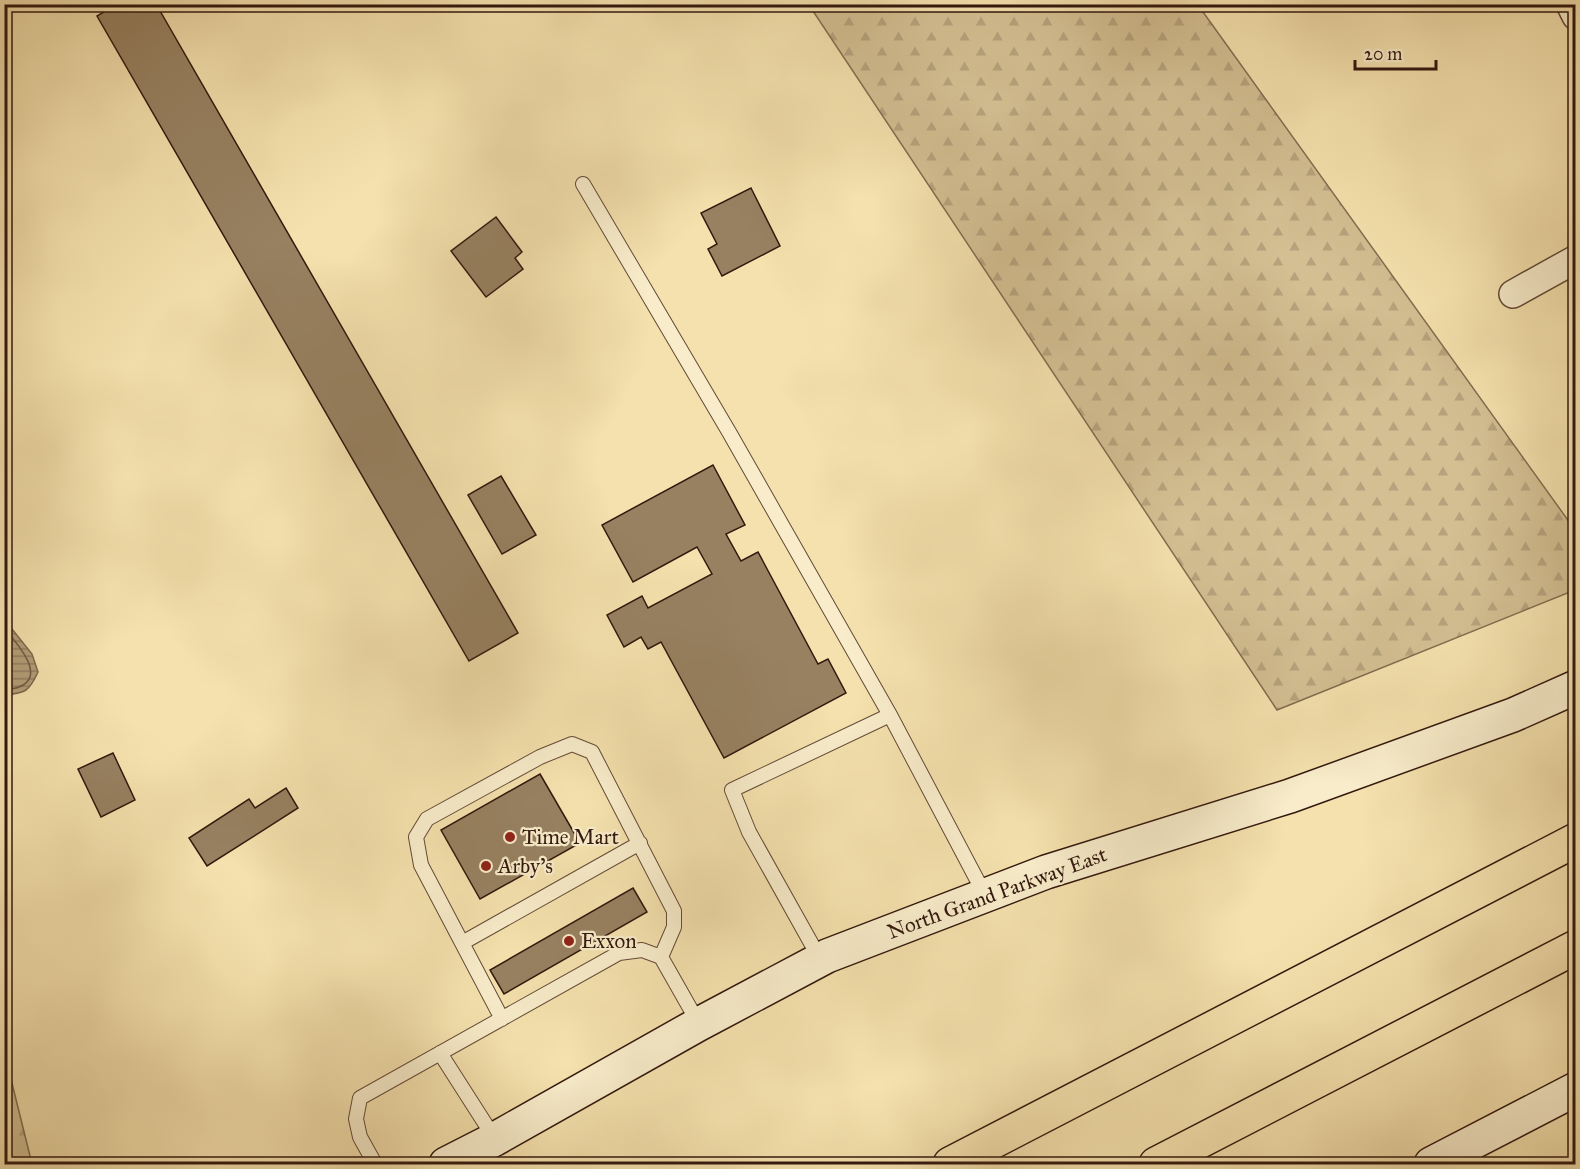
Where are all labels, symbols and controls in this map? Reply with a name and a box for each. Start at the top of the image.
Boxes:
scale bar [1355,33,1436,71]
text: 20 m [1364,43,1402,65]
place label: Time Mart [522,824,619,850]
marker: Time Mart [503,830,517,844]
street label: North Grand Parkway East [884,841,1111,945]
place label: Arby's [497,853,553,879]
marker: Arby's [479,859,493,873]
place label: Exxon [581,928,637,954]
marker: Exxon [562,934,576,948]

